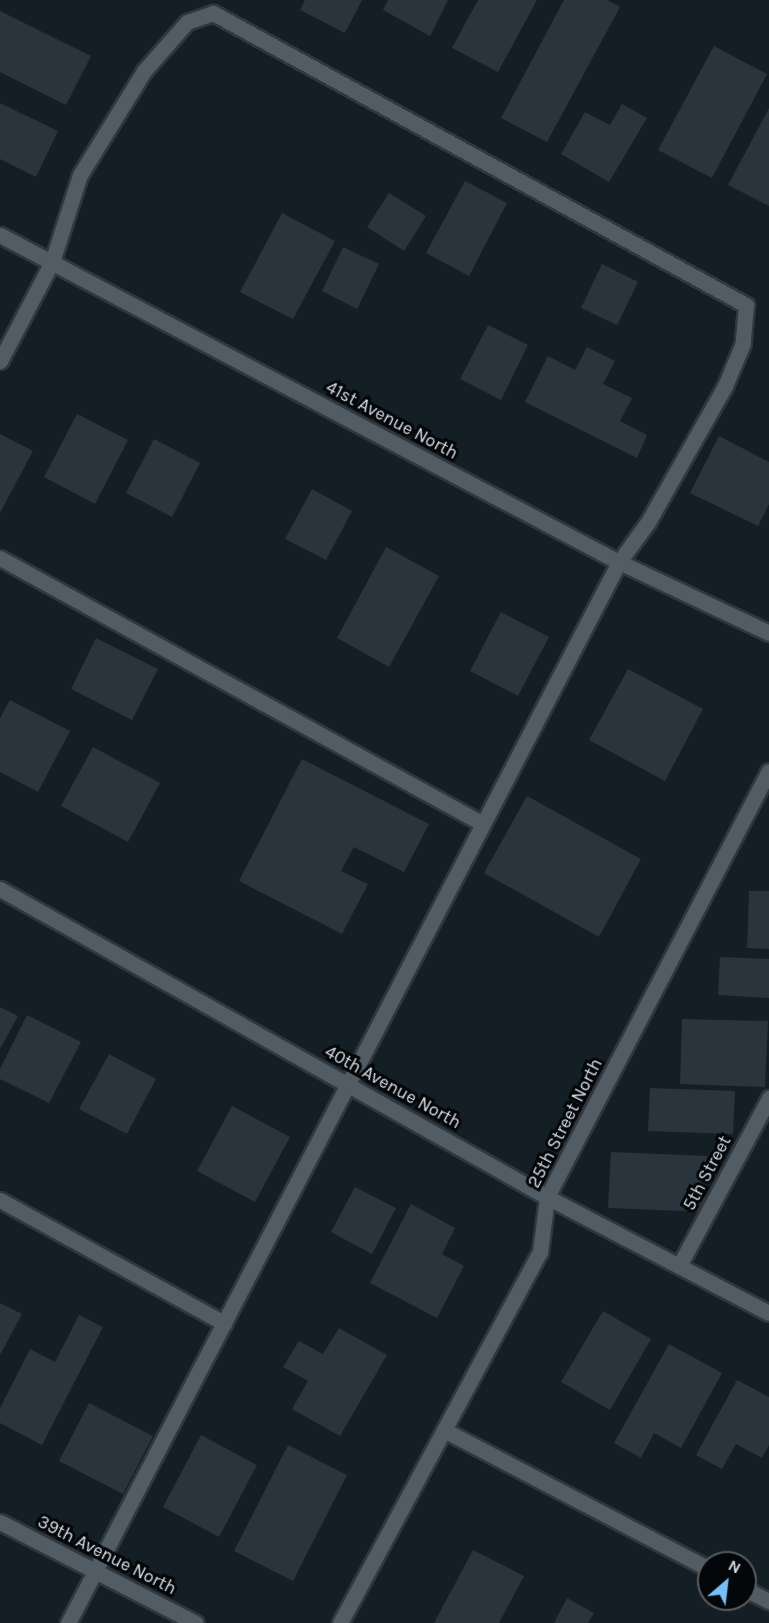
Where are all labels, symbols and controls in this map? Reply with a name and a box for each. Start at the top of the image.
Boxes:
street label: 41st Avenue North [322,376,462,464]
street label: 40th Avenue North [321,1041,465,1133]
street label: 25th Street North [523,1055,607,1191]
street label: 5th Street [678,1132,736,1214]
street label: 39th Avenue North [34,1511,180,1599]
north arrow [697,1551,757,1611]
text: N [725,1555,744,1578]

